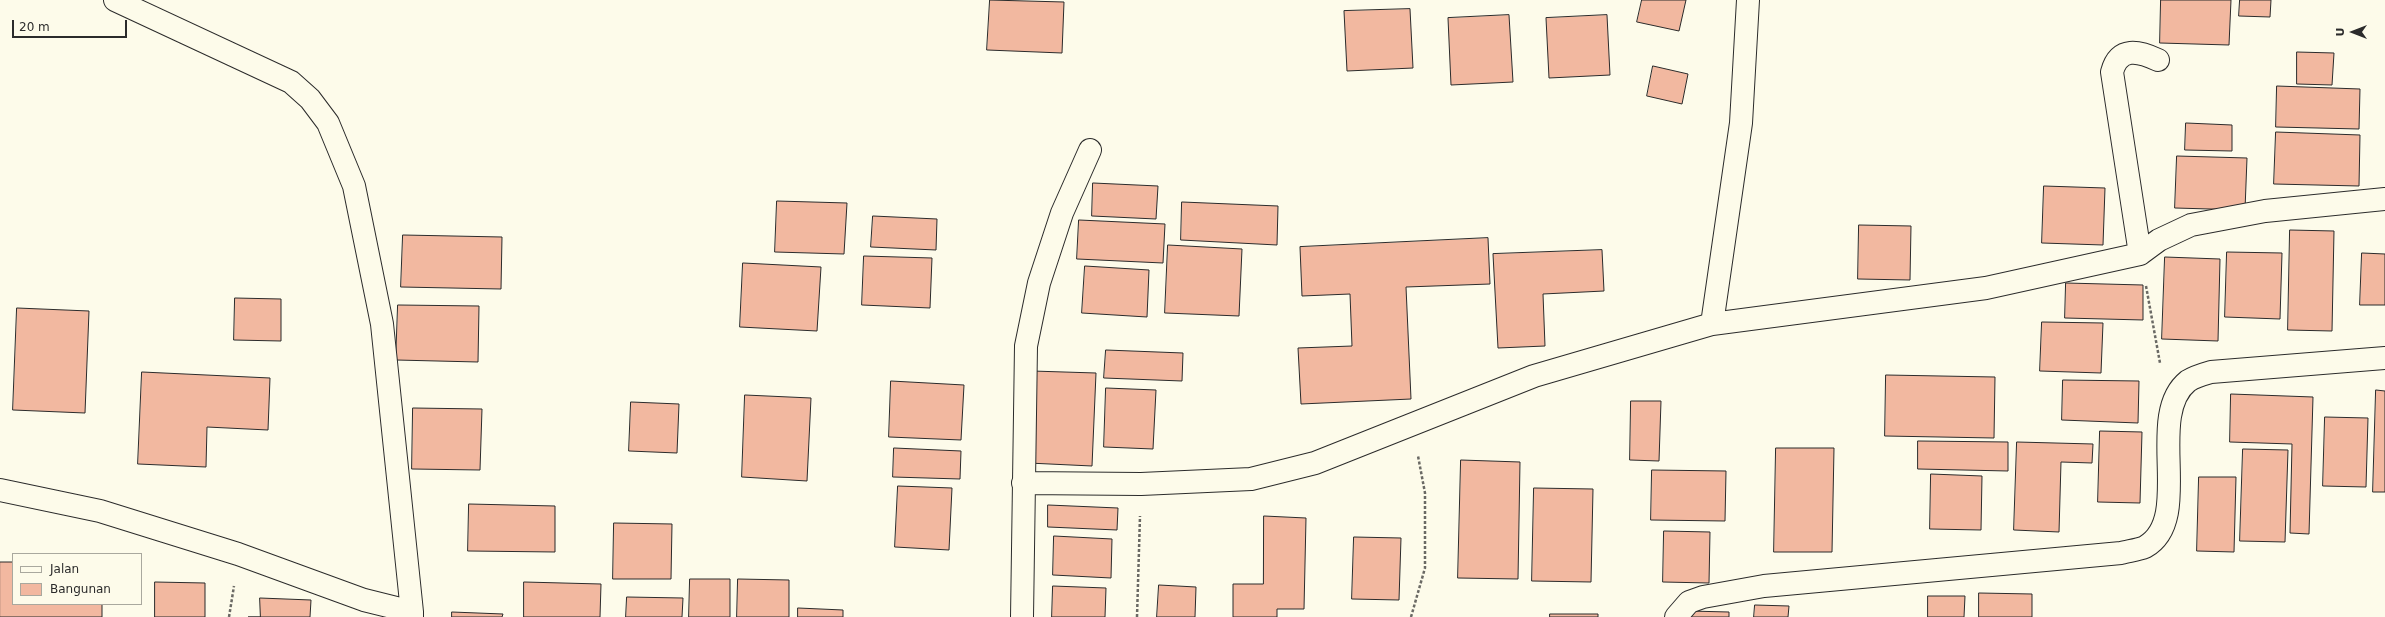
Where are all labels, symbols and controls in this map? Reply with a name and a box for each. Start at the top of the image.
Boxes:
scale bar [14,12,129,38]
north arrow [2333,12,2373,52]
text: 20 m [19,20,50,34]
text: U [2334,28,2347,36]
legend [12,553,142,605]
text: Jalan [50,562,79,576]
text: Bangunan [50,582,111,596]

